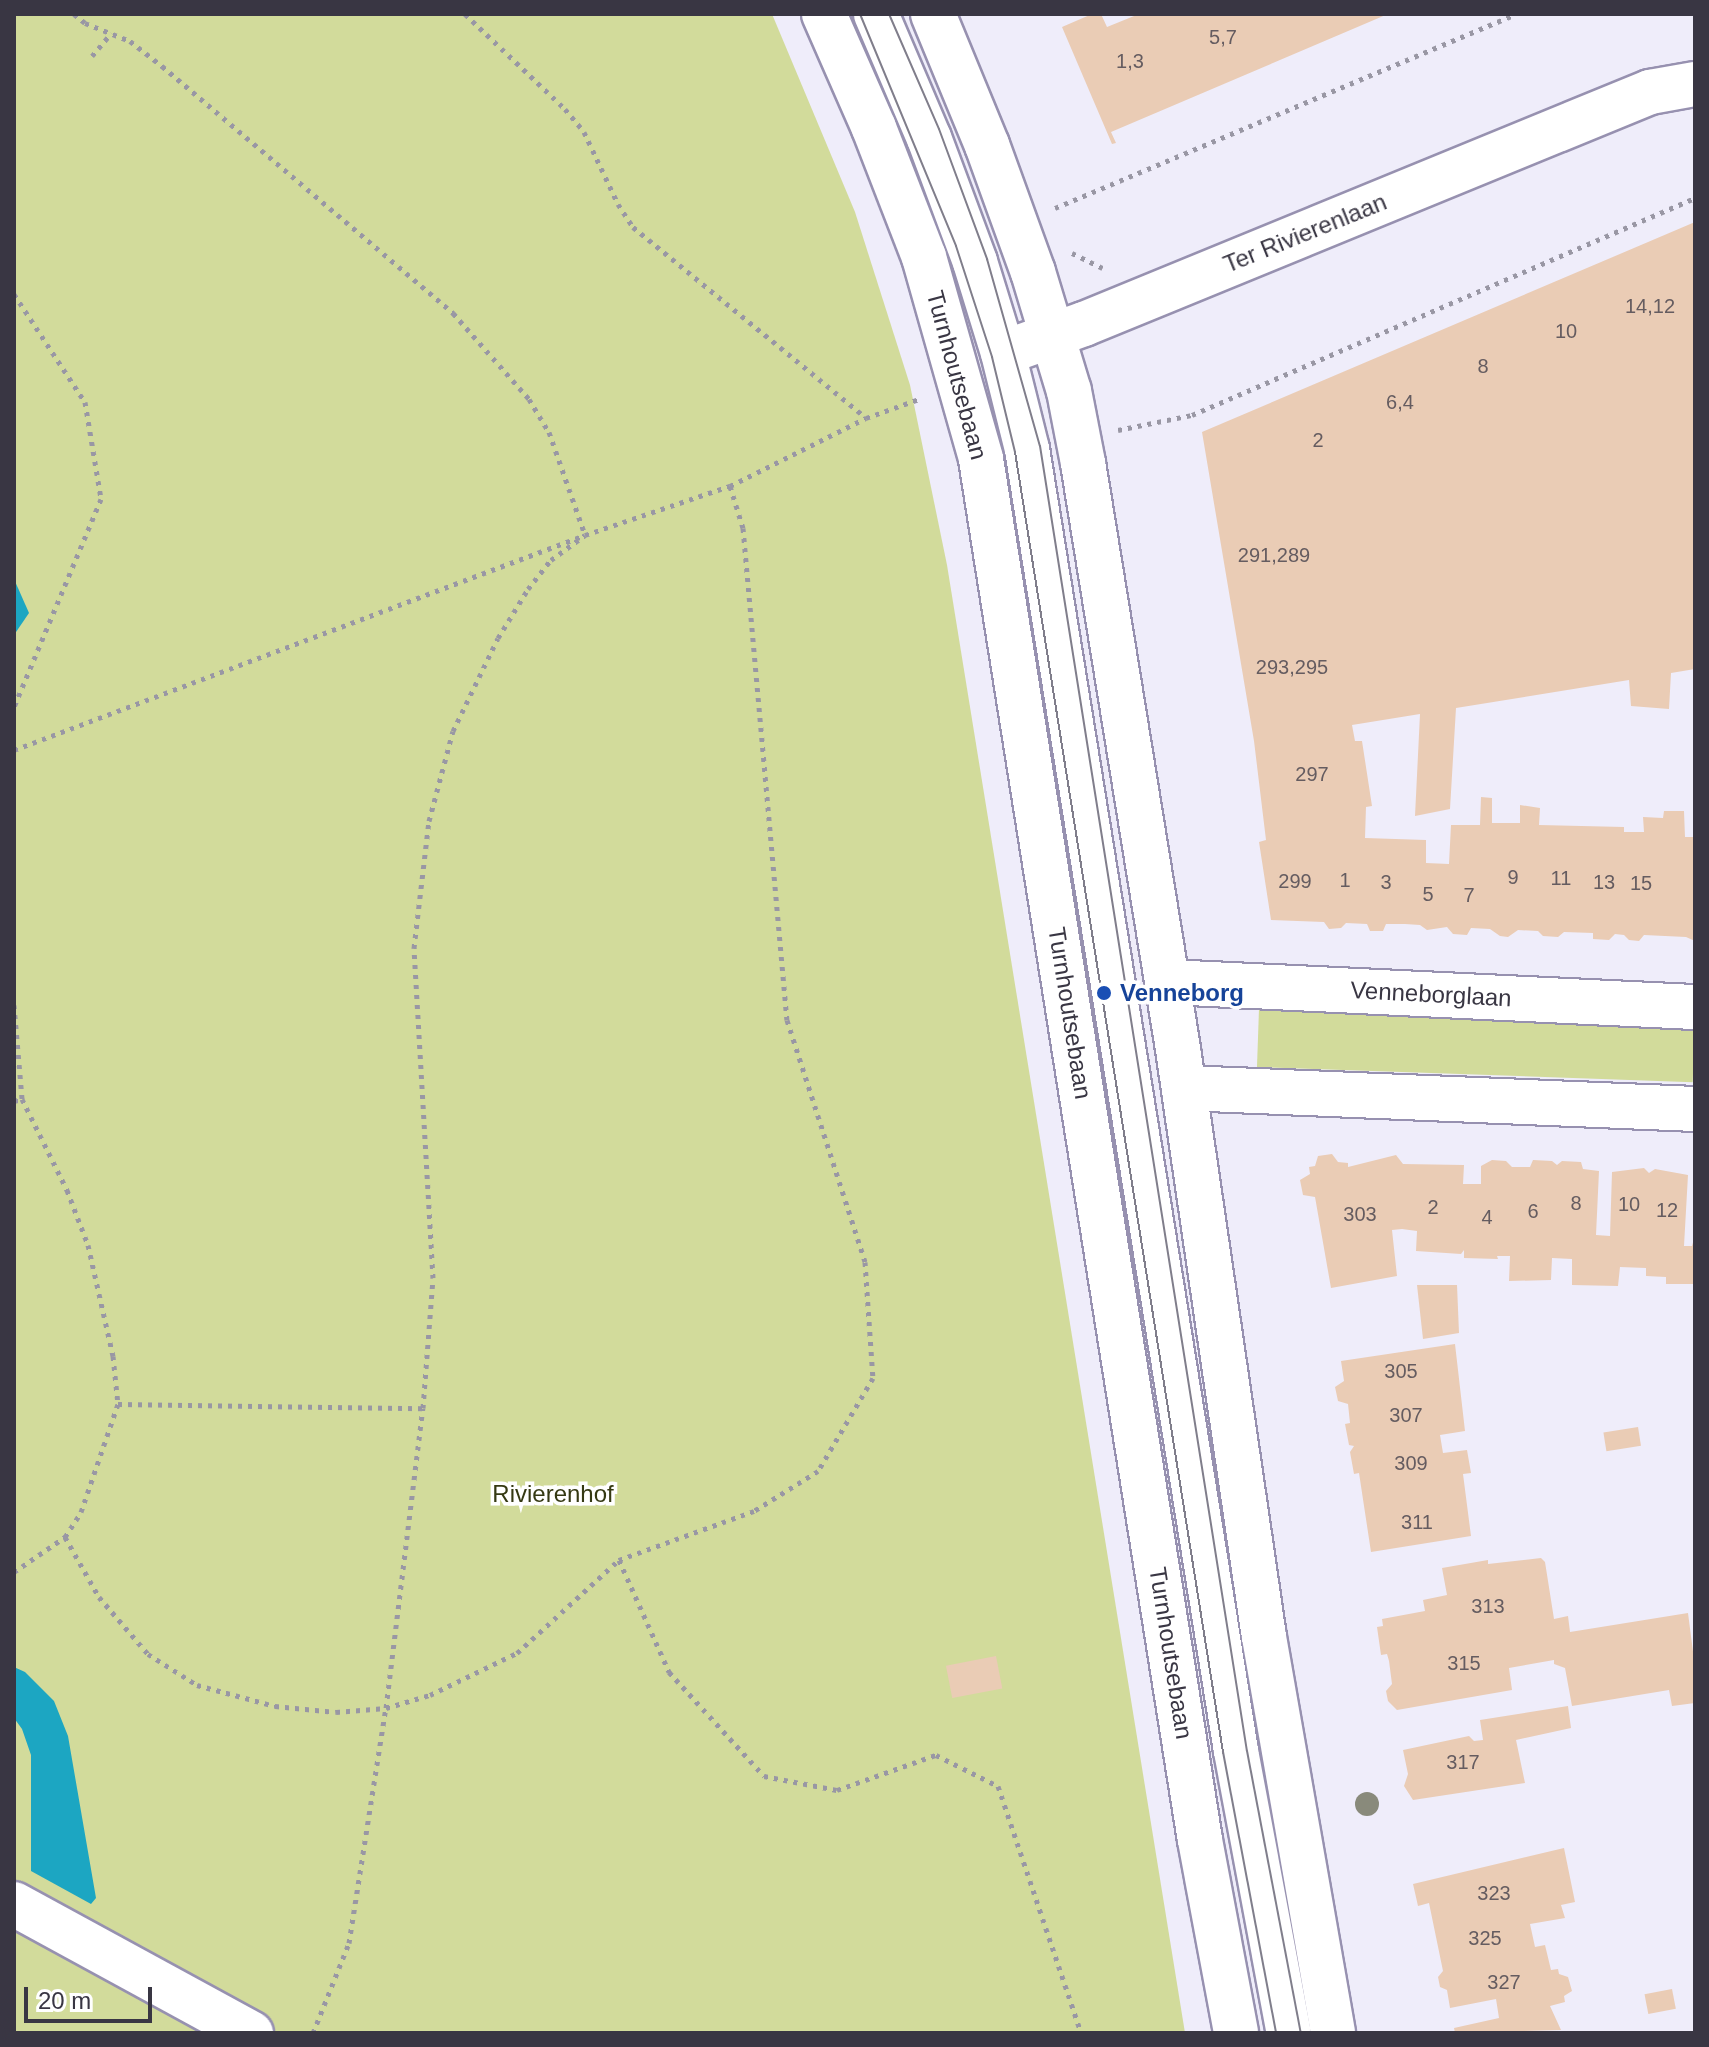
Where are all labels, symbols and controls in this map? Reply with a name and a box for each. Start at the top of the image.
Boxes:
house number: 5,7 [1209,25,1237,49]
house number: 1,3 [1116,49,1144,73]
street label: Ter Rivierenlaan [1219,187,1391,279]
street label: Turnhoutsebaan [921,287,993,463]
house number: 14,12 [1625,294,1675,318]
house number: 10 [1555,319,1577,343]
house number: 8 [1477,354,1489,378]
house number: 6,4 [1386,390,1414,414]
house number: 2 [1312,428,1324,452]
house number: 291,289 [1238,543,1310,567]
house number: 293,295 [1256,655,1328,679]
house number: 297 [1295,762,1329,786]
house number: 9 [1507,865,1519,889]
house number: 11 [1551,866,1571,890]
house number: 1 [1339,868,1351,892]
house number: 299 [1278,869,1312,893]
house number: 3 [1380,870,1392,894]
house number: 13 [1593,870,1615,894]
house number: 15 [1630,871,1652,895]
house number: 5 [1422,882,1434,906]
house number: 7 [1463,883,1475,907]
street label: Turnhoutsebaan [1042,925,1098,1101]
street label: Venneborglaan [1350,975,1512,1013]
place label: Venneborg [1120,979,1244,1007]
marker: Venneborg [1095,984,1113,1002]
house number: 8 [1570,1191,1582,1215]
house number: 10 [1618,1192,1640,1216]
house number: 2 [1427,1195,1439,1219]
house number: 12 [1656,1198,1678,1222]
house number: 6 [1527,1199,1539,1223]
house number: 303 [1343,1202,1377,1226]
house number: 4 [1481,1205,1493,1229]
house number: 305 [1384,1359,1418,1383]
house number: 307 [1389,1403,1423,1427]
house number: 309 [1394,1451,1428,1475]
park label: Rivierenhof [492,1480,614,1508]
house number: 311 [1401,1510,1433,1534]
street label: Turnhoutsebaan [1143,1565,1199,1741]
house number: 313 [1471,1594,1505,1618]
house number: 315 [1447,1651,1481,1675]
house number: 317 [1446,1750,1480,1774]
house number: 323 [1477,1881,1511,1905]
house number: 325 [1468,1926,1502,1950]
house number: 327 [1487,1970,1521,1994]
scale bar [28,1971,156,2021]
text: 20 m [38,1987,91,2014]

